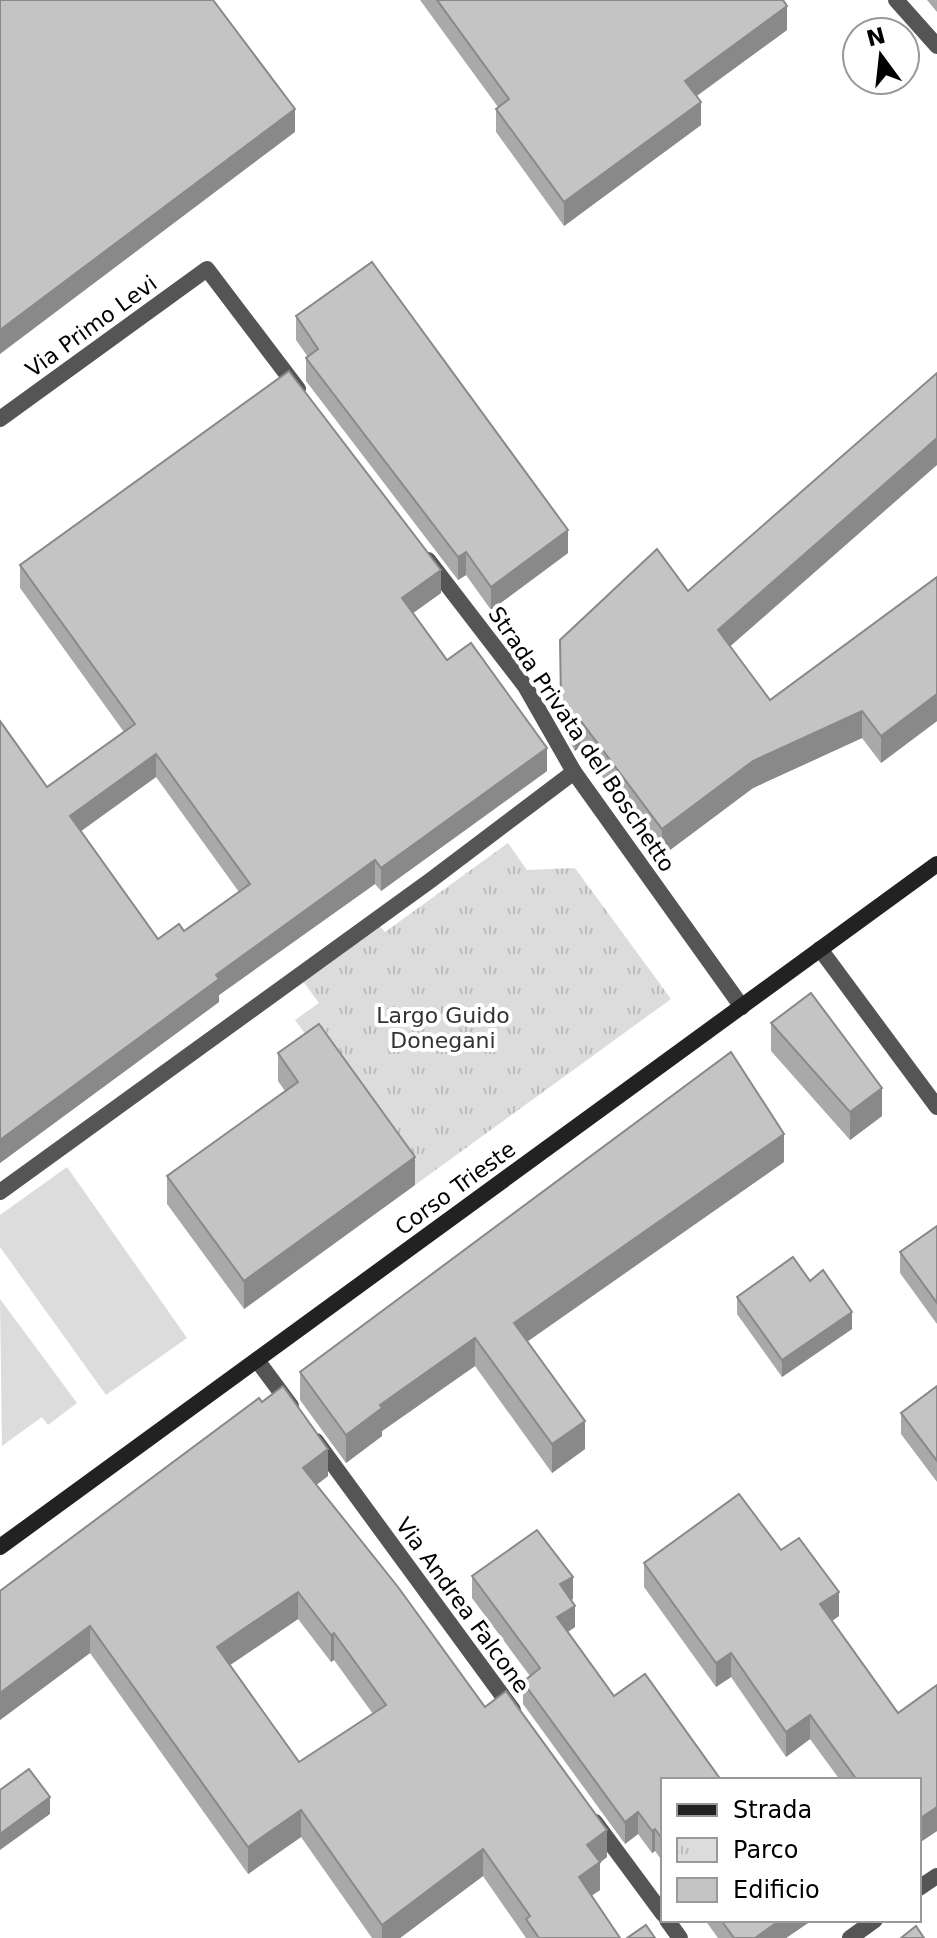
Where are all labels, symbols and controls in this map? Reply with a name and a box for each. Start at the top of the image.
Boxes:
north arrow [841,16,921,96]
text: N [864,23,888,52]
street label: Via Primo Levi [21,271,162,382]
street label: Strada Privata del Boschetto [483,602,680,876]
park label: Largo Guido Donegani [376,1003,510,1053]
street label: Corso Trieste [390,1136,520,1240]
street label: Via Andrea Falcone [391,1513,534,1698]
legend [661,1778,921,1922]
text: Strada [733,1796,812,1824]
text: Parco [733,1836,798,1864]
text: Edificio [733,1876,820,1904]

